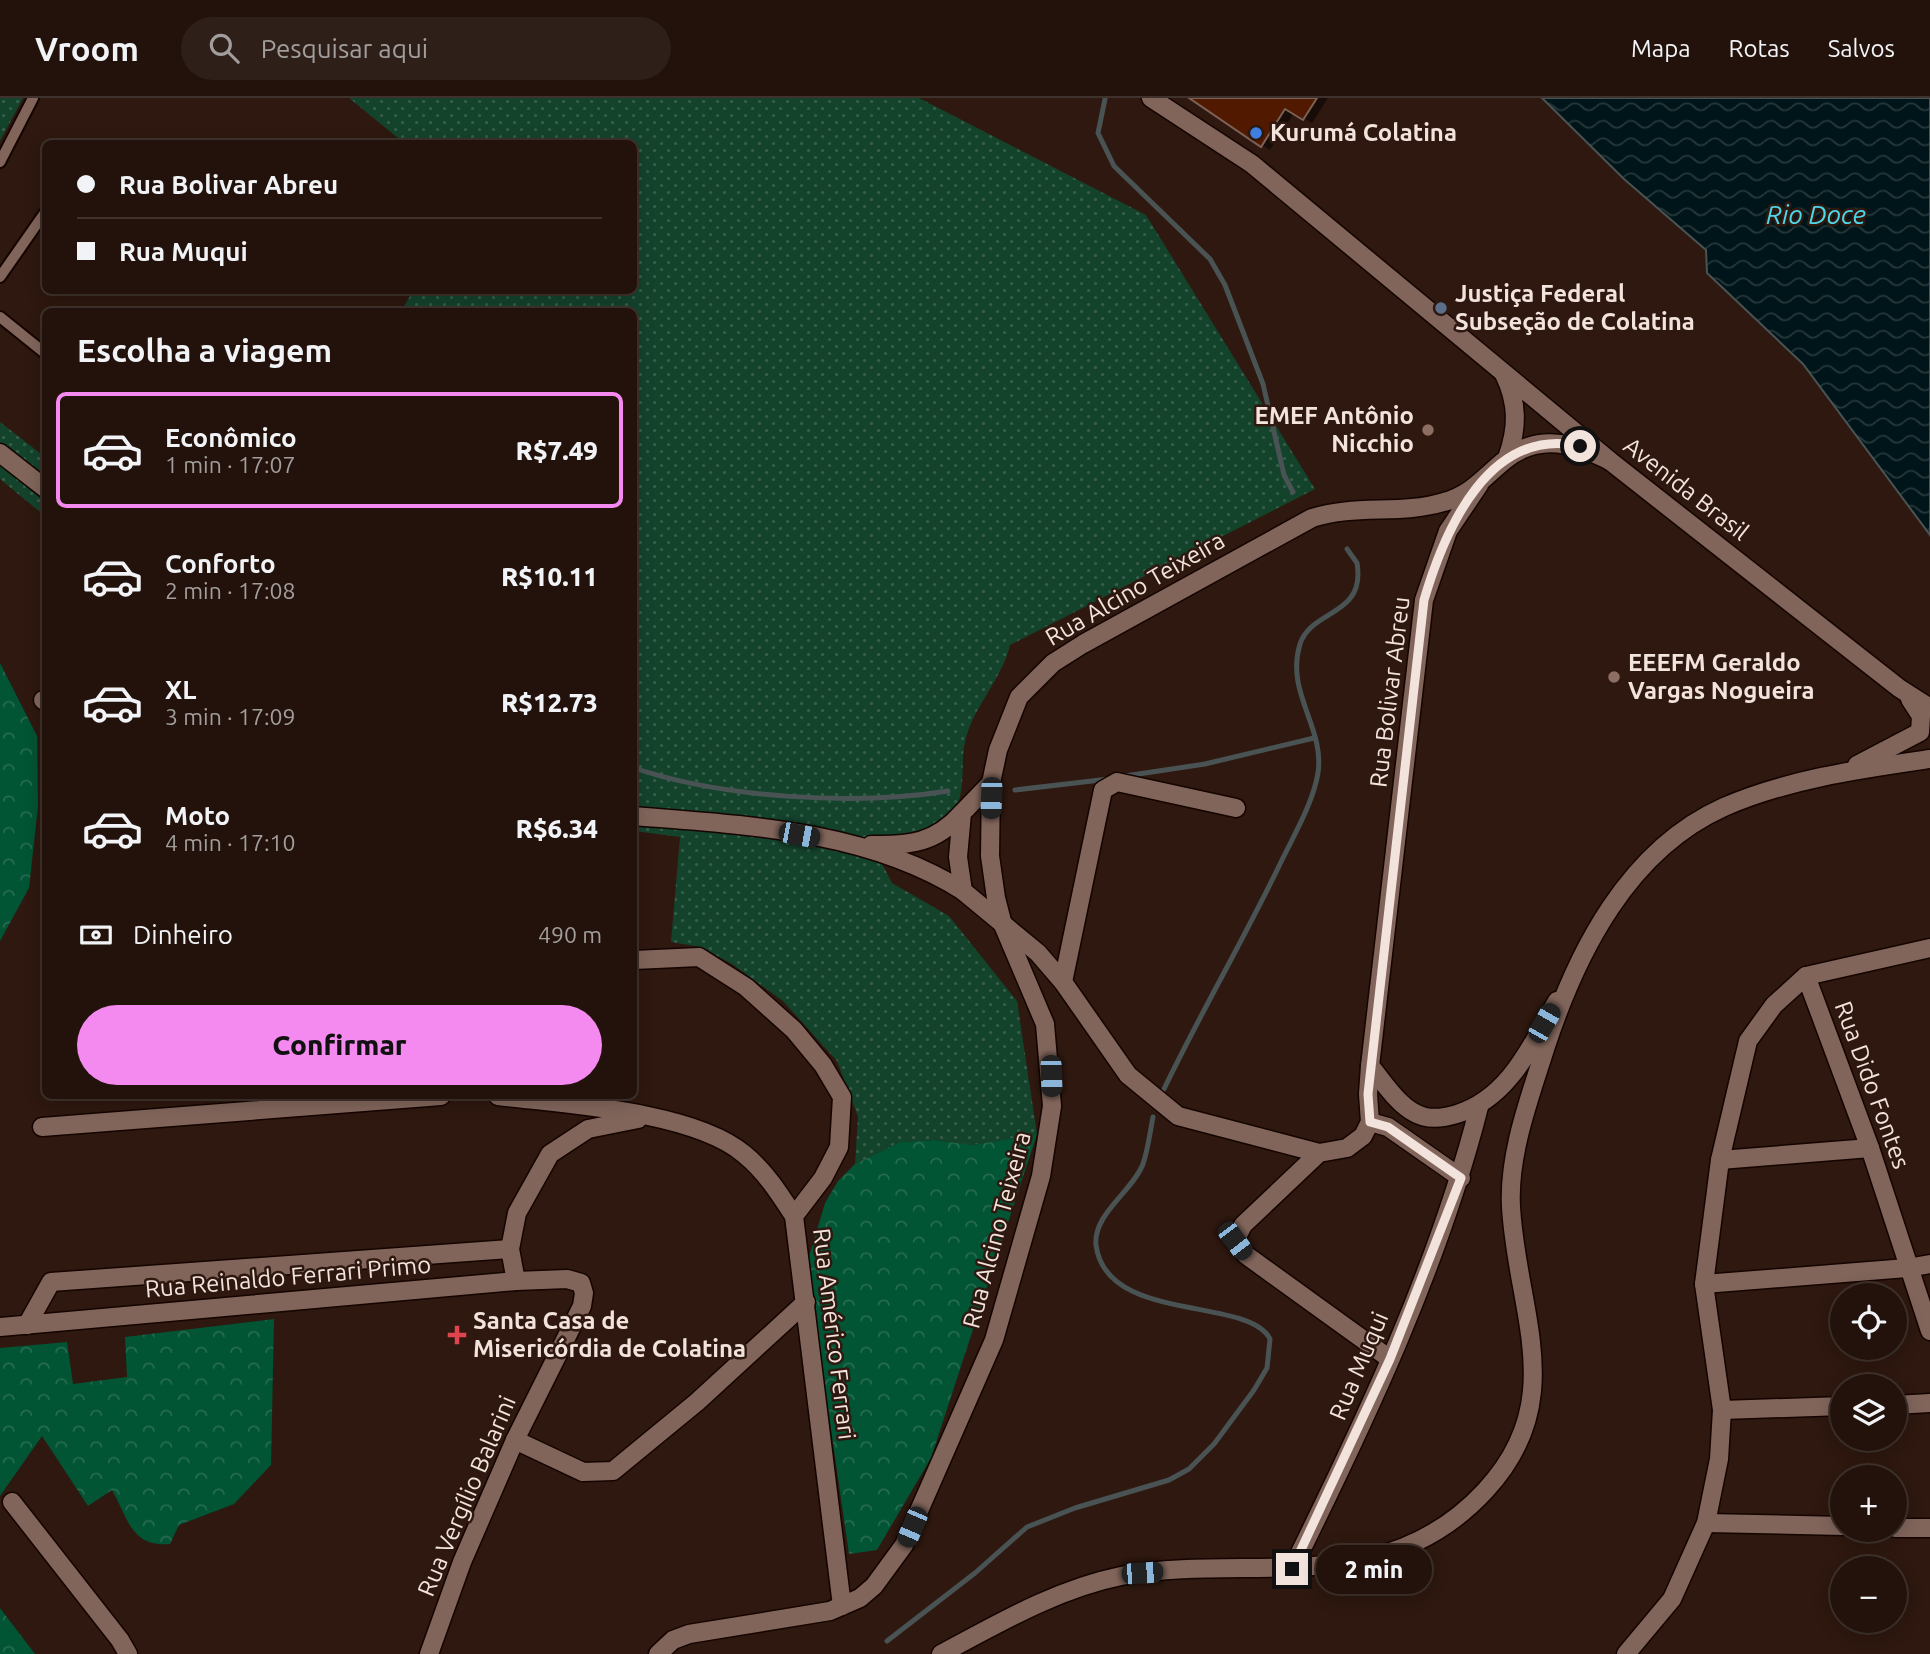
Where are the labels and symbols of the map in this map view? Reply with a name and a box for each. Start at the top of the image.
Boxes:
place label: Kurumá Colatina [1270,119,1457,146]
marker: Kurumá Colatina [1248,125,1264,141]
water label: Rio Doce [1766,200,1866,229]
place label: Justiça Federal Subseção de Colatina [1455,280,1695,335]
marker: Justiça Federal Subseção de Colatina [1433,300,1449,316]
place label: EMEF Antônio Nicchio [1254,402,1414,457]
marker: EMEF Antônio Nicchio [1420,422,1436,438]
route start [1564,430,1596,462]
street label: Avenida Brasil [1619,432,1754,546]
street label: Rua Alcino Teixeira [1040,526,1229,651]
street label: Rua Bolivar Abreu [1364,595,1415,789]
place label: EEEFM Geraldo Vargas Nogueira [1628,649,1815,704]
marker: EEEFM Geraldo Vargas Nogueira [1606,669,1622,685]
car [980,777,1003,819]
car [777,821,822,849]
street label: Rua Dido Fontes [1830,997,1915,1172]
car [1525,1000,1564,1046]
car [1040,1055,1063,1097]
street label: Rua Alcino Teixeira [957,1129,1036,1331]
car [1214,1218,1257,1264]
street label: Rua Américo Ferrari [808,1227,861,1441]
street label: Rua Reinaldo Ferrari Primo [144,1251,432,1302]
place label: Santa Casa de Misericórdia de Colatina [473,1307,746,1362]
street label: Rua Muqui [1324,1308,1393,1424]
marker: Santa Casa de Misericórdia de Colatina [447,1325,467,1345]
street label: Rua Vergílio Balarini [412,1391,521,1600]
car [895,1504,930,1550]
callout: 2 min [1316,1544,1432,1594]
route end [1276,1553,1308,1585]
car [1121,1561,1164,1585]

